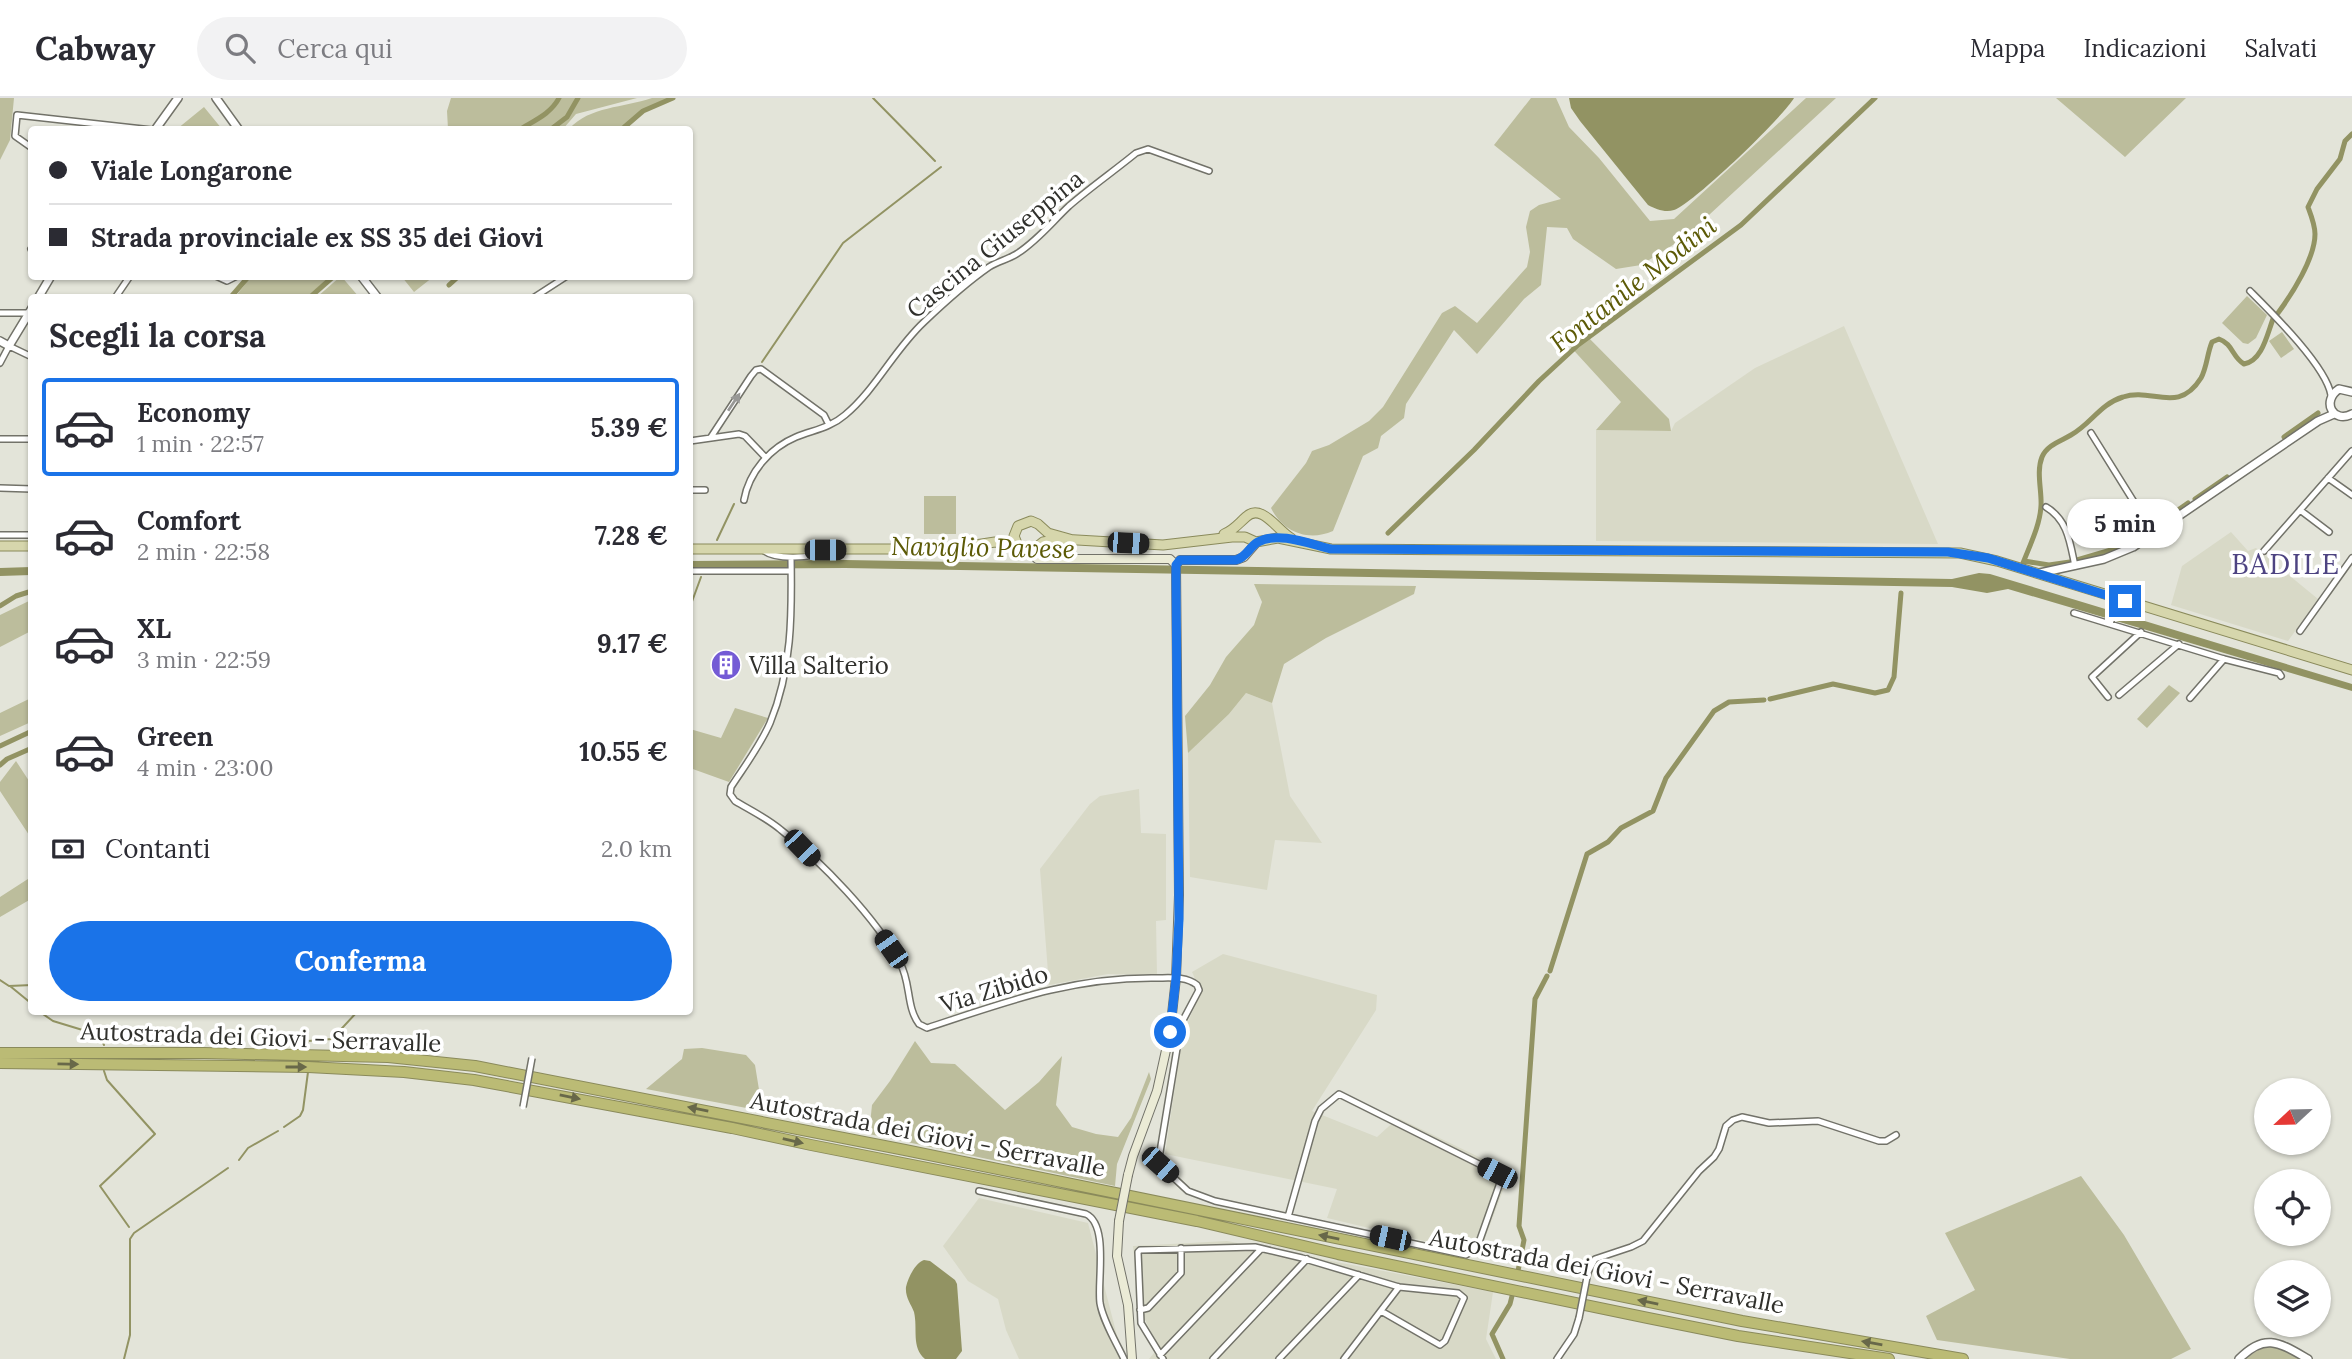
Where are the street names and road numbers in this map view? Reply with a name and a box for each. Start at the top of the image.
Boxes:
street label: Cascina Giuseppina [900,163,1090,325]
street label: Via Zibido [935,958,1052,1020]
street label: Autostrada dei Giovi - Serravalle [79,1015,442,1059]
street label: Autostrada dei Giovi - Serravalle [747,1084,1108,1184]
street label: Autostrada dei Giovi - Serravalle [1426,1221,1787,1321]

